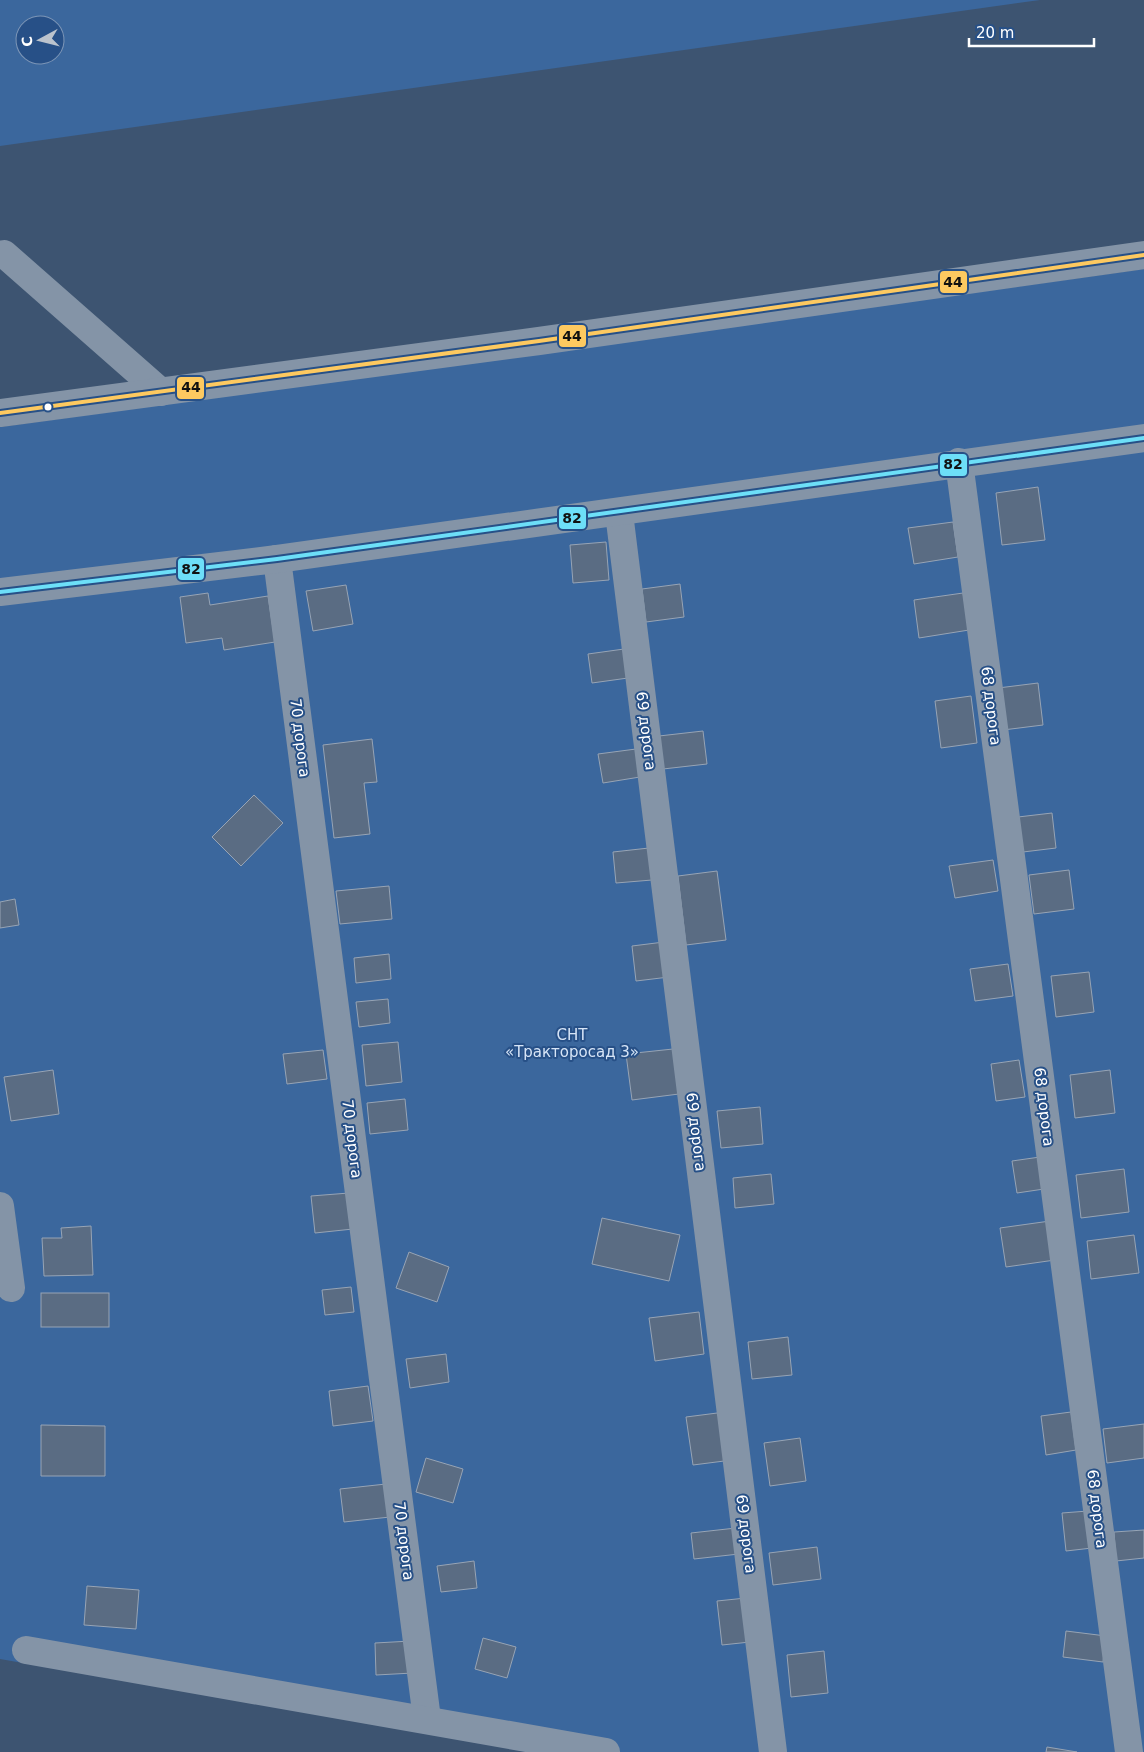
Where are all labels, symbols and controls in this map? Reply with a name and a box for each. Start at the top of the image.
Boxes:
north arrow [15,15,65,65]
scale bar [969,15,1094,47]
text: 20 m [976,24,1014,42]
text: С [19,36,36,48]
line badge: 44 [939,270,968,294]
text: 44 [943,274,963,290]
line badge: 44 [558,324,587,348]
text: 44 [562,328,582,344]
line badge: 44 [176,376,205,400]
text: 44 [181,379,201,395]
unlabelled marker [43,402,53,412]
line badge: 82 [939,453,968,477]
text: 82 [943,456,963,472]
line badge: 82 [558,506,587,530]
text: 82 [562,510,582,526]
line badge: 82 [177,557,205,581]
text: 82 [181,561,201,577]
street label: 68 дорога [977,666,1005,746]
street label: 69 дорога [632,691,660,771]
street label: 70 дорога [286,698,314,778]
park label: СНТ «Тракторосад 3» [505,1026,639,1061]
street label: 68 дорога [1030,1067,1058,1147]
street label: 69 дорога [682,1092,710,1172]
street label: 70 дорога [338,1099,366,1179]
street label: 68 дорога [1083,1469,1111,1549]
street label: 69 дорога [732,1494,760,1574]
street label: 70 дорога [390,1501,418,1581]

